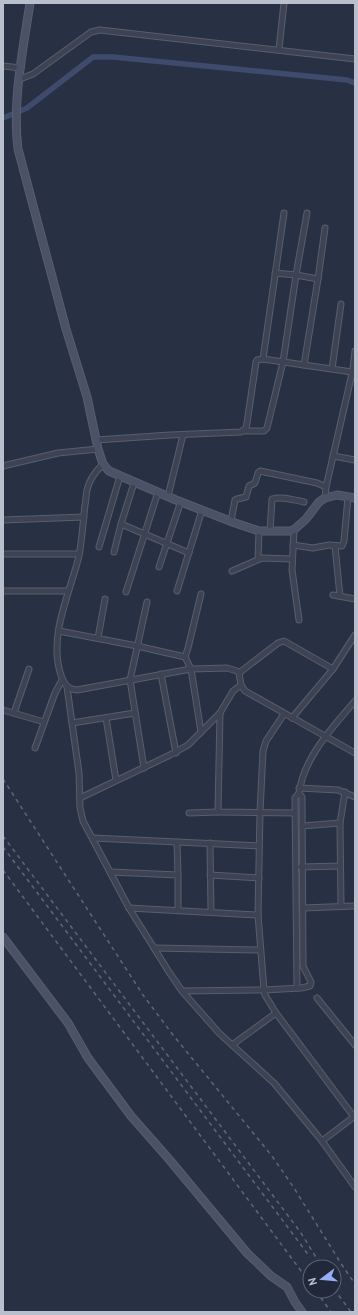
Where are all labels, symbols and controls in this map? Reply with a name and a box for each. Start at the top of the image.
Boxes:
north arrow [302,1259,342,1299]
text: N [305,1276,320,1287]

